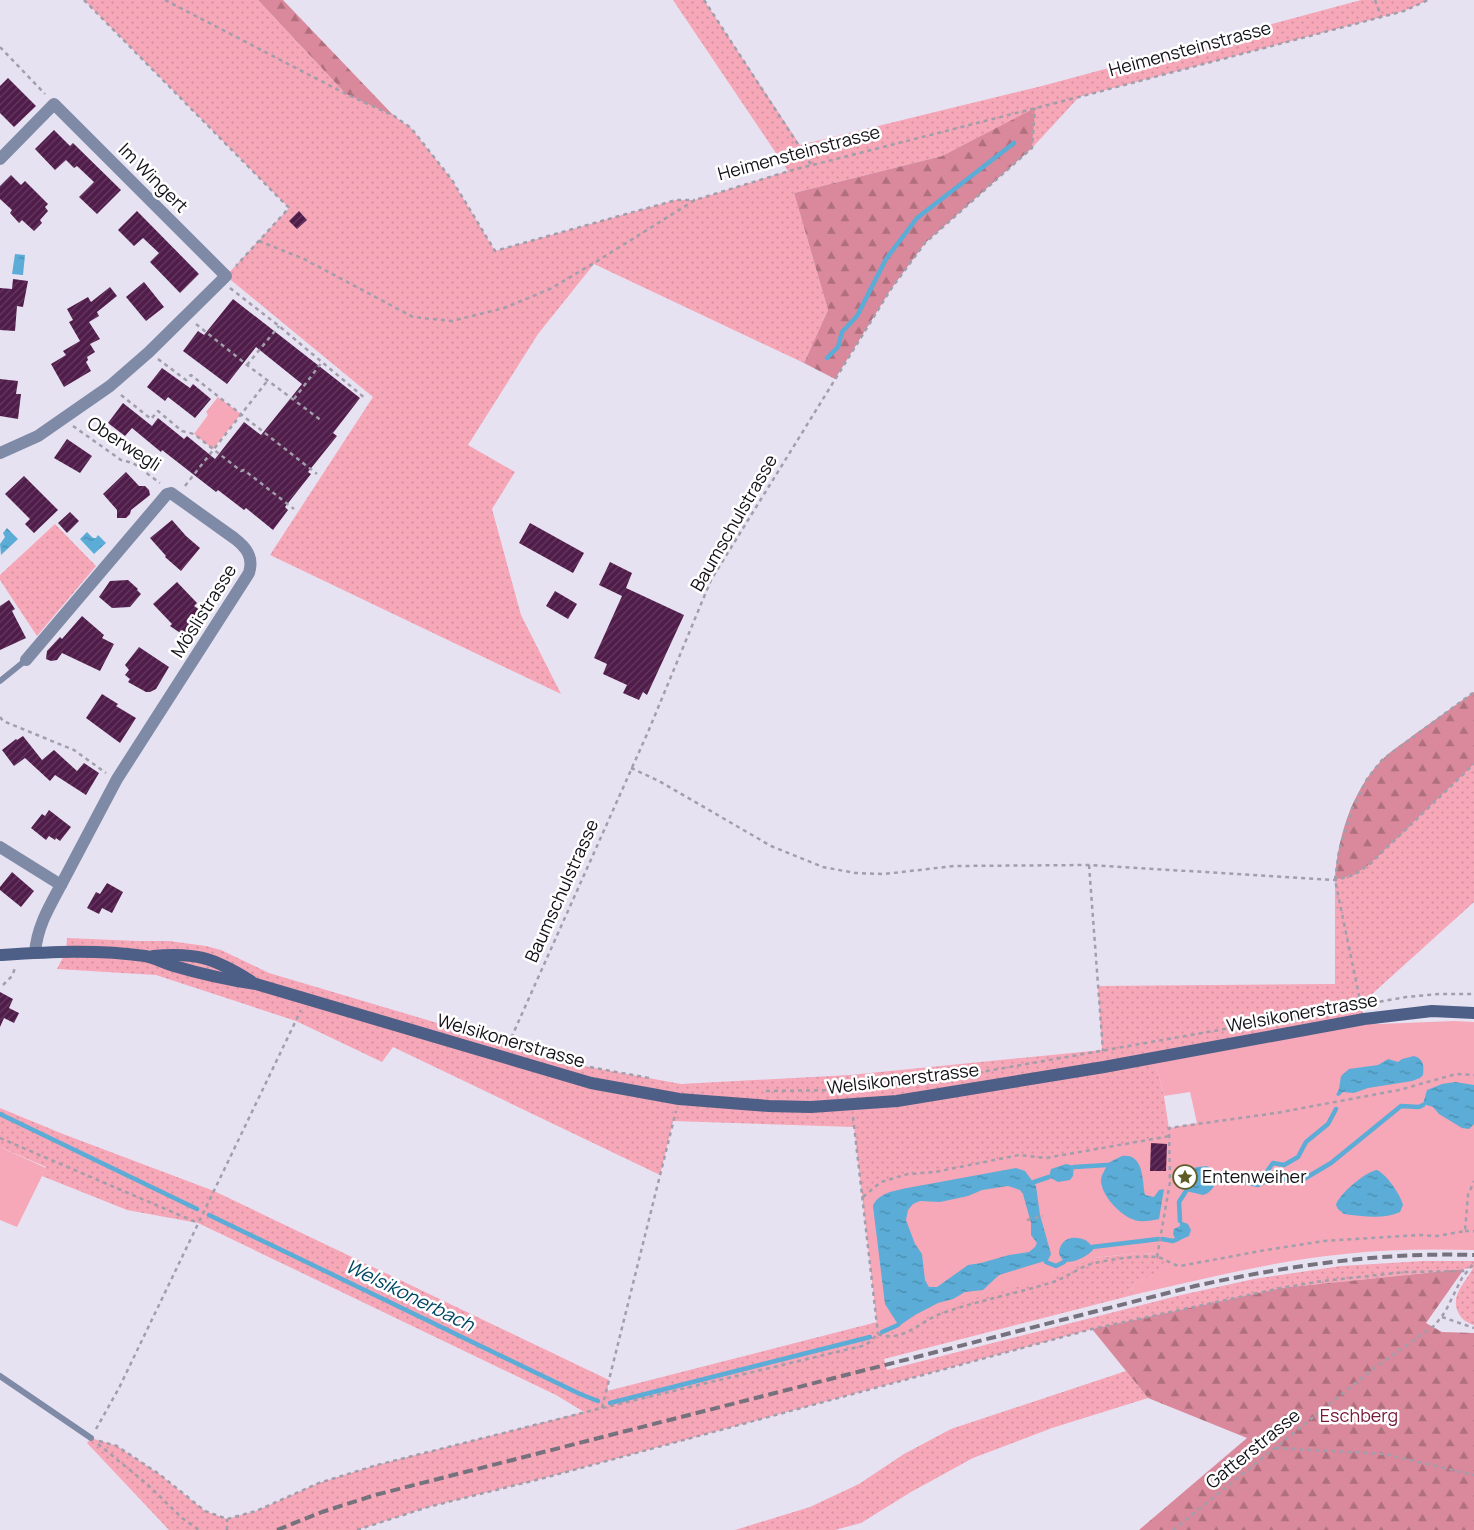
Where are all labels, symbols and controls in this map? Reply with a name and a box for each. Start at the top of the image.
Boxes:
street label: Heimensteinstrasse [1106,15,1274,81]
street label: Heimensteinstrasse [715,119,883,185]
street label: Im Wingert [114,137,194,217]
street label: Oberwegli [83,410,166,476]
street label: Baumschulstrasse [684,450,782,595]
street label: Möslistrasse [165,559,241,662]
street label: Baumschulstrasse [519,815,603,966]
street label: Welsikonerstrasse [1224,987,1379,1037]
street label: Welsikonerstrasse [434,1007,588,1073]
street label: Welsikonerstrasse [825,1057,980,1099]
place icon: Entenweiher [1172,1164,1198,1190]
place label: Entenweiher [1202,1164,1307,1188]
water label: Welsikonerbach [341,1253,479,1338]
street label: Gatterstrasse [1200,1403,1305,1494]
park label: Eschberg [1320,1403,1398,1427]

